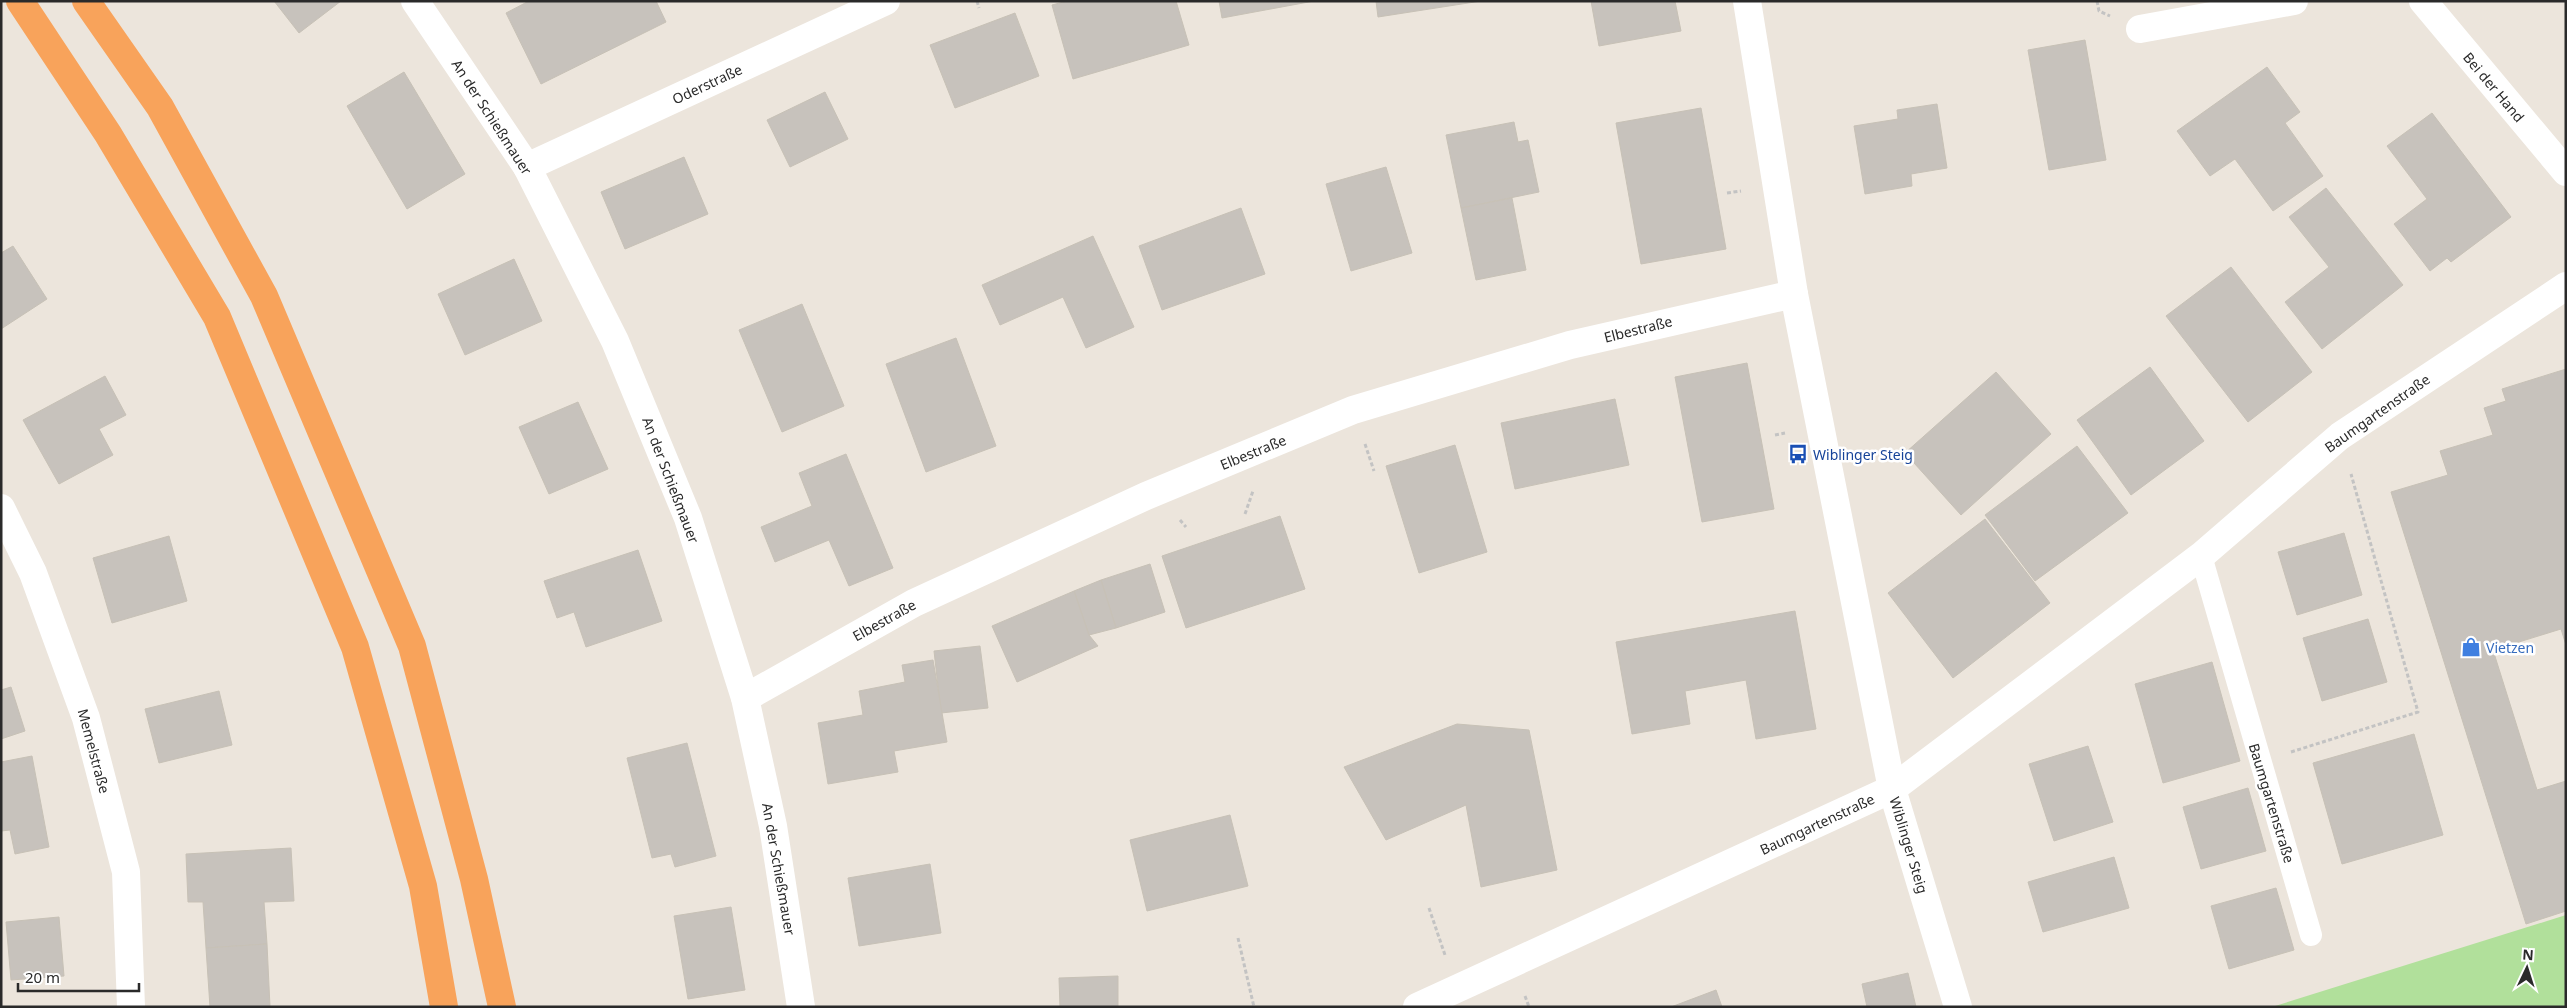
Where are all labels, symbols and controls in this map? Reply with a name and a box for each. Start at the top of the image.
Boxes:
street label: Bei der Hand [2459,48,2529,126]
street label: An der Schießmauer [448,56,537,178]
street label: Oderstraße [669,59,745,108]
street label: Elbestraße [1602,311,1674,347]
street label: Baumgartenstraße [2321,369,2433,456]
street label: An der Schießmauer [638,414,704,546]
street label: Elbestraße [1217,430,1289,474]
bus stop icon: Wiblinger Steig [1787,443,1809,465]
place label: Wiblinger Steig [1813,445,1913,464]
street label: Elbestraße [849,595,919,645]
shop icon: Vietzen [2460,636,2482,658]
place label: Vietzen [2486,638,2534,657]
street label: Memelstraße [74,707,114,796]
street label: Baumgartenstraße [2245,741,2299,865]
street label: Baumgartenstraße [1757,789,1877,859]
street label: Wiblinger Steig [1885,794,1933,896]
street label: An der Schießmauer [758,801,800,937]
north arrow [2502,943,2552,993]
text: N [2522,945,2534,964]
scale bar [18,960,139,992]
text: 20 m [25,967,60,987]

